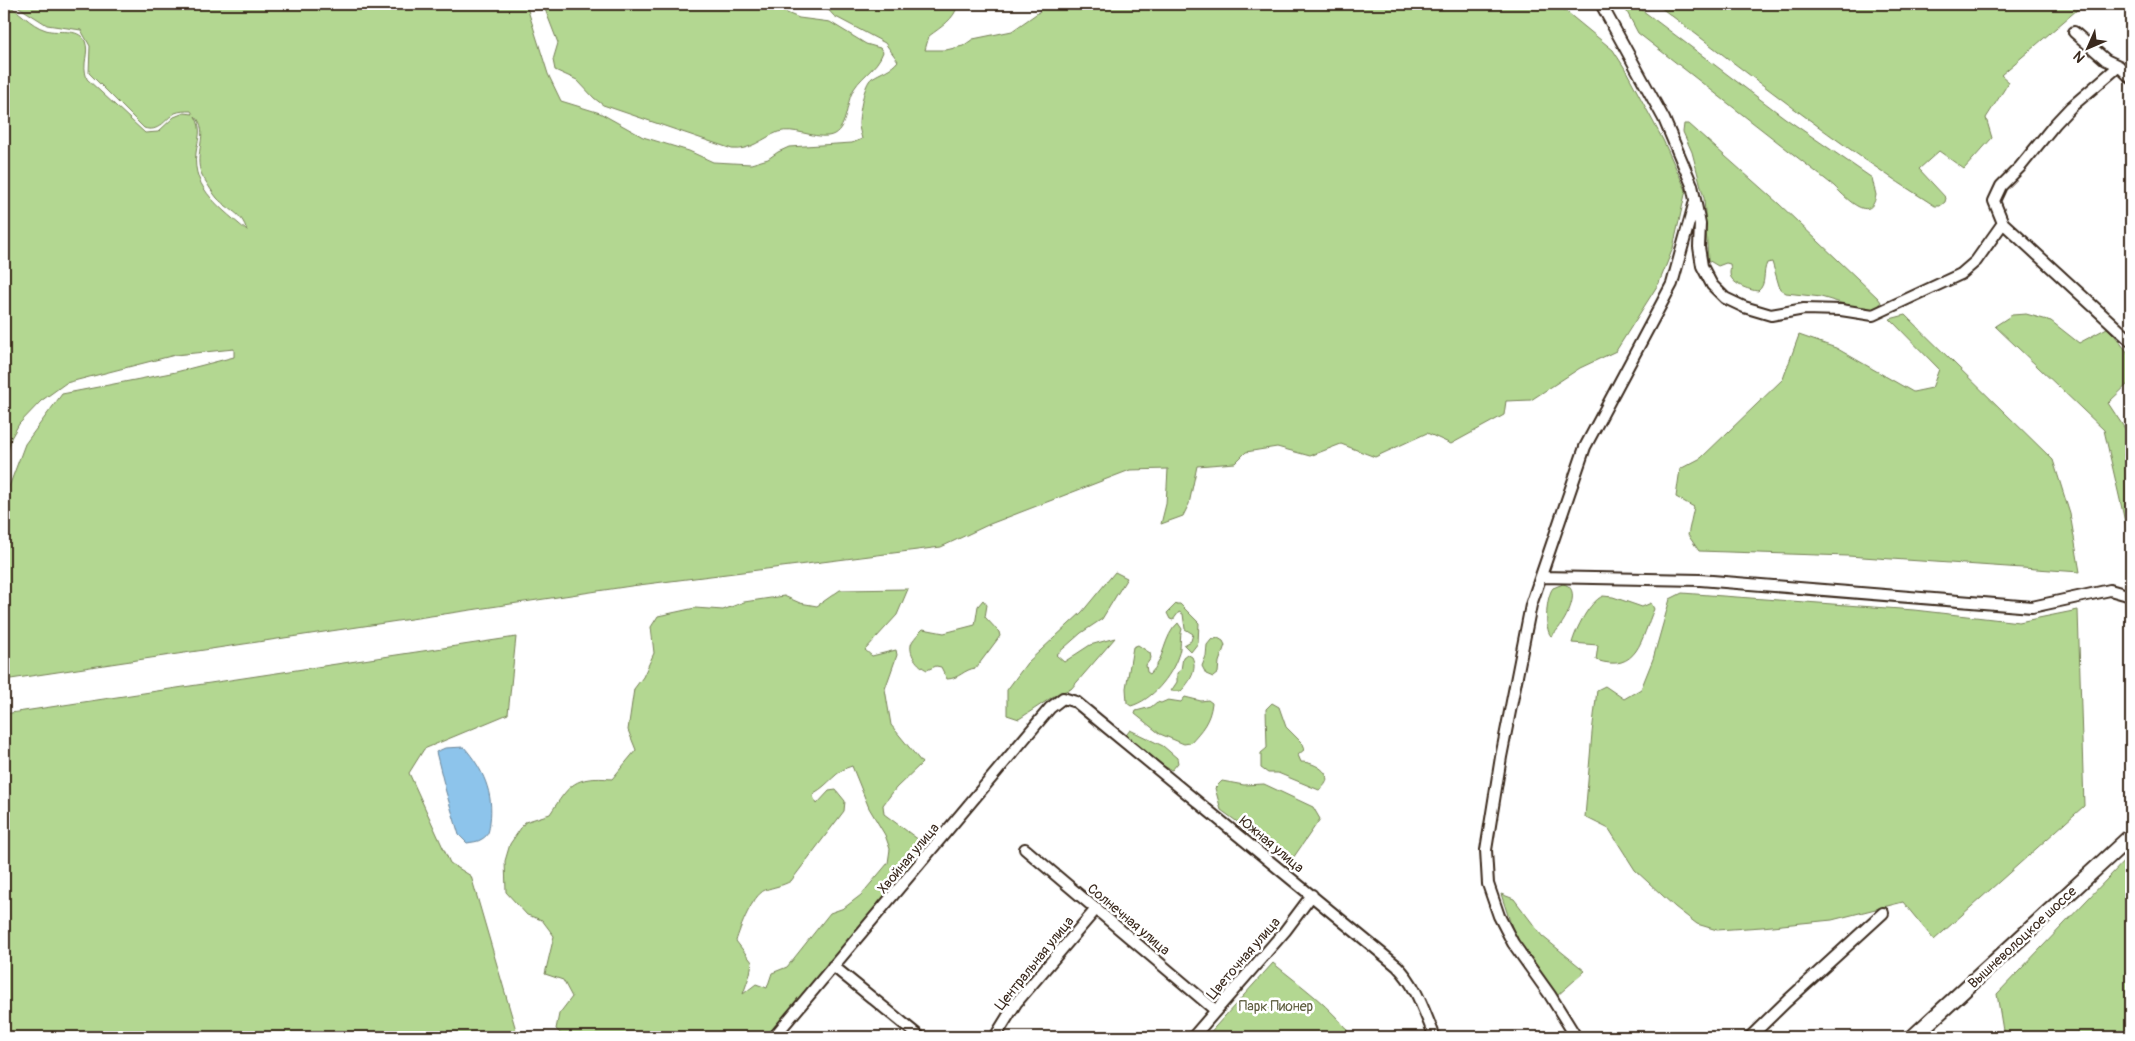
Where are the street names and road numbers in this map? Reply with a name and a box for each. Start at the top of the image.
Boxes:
street label: Южная улица [1236,812,1307,876]
street label: Хвойная улица [874,820,943,897]
street label: Солнечная улица [1084,880,1173,959]
street label: Вышневолоцкое шоссе [1965,883,2080,992]
street label: Центральная улица [991,913,1077,1014]
street label: Цветочная улица [1203,914,1284,1003]

